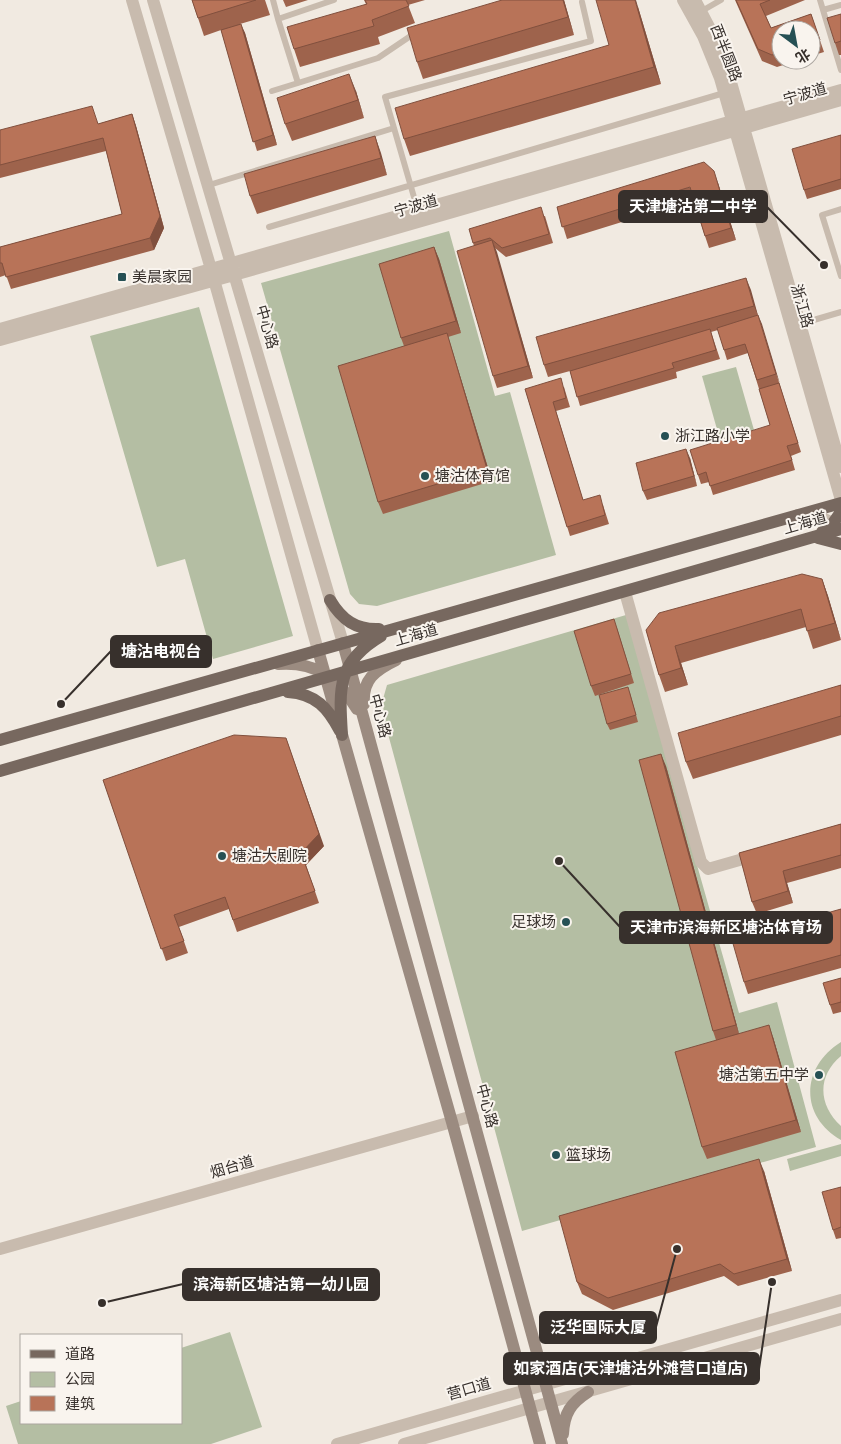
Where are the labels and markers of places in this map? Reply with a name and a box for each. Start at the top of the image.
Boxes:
callout: 天津塘沽第二中学 [619,191,767,222]
place label: 美晨家园 [132,267,192,286]
marker: 美晨家园 [116,271,128,283]
place label: 浙江路小学 [675,426,750,445]
marker: 浙江路小学 [659,430,671,442]
place label: 塘沽体育馆 [435,466,510,485]
marker: 塘沽体育馆 [419,470,431,482]
callout: 塘沽电视台 [111,636,211,667]
place label: 塘沽大剧院 [232,846,307,865]
marker: 塘沽大剧院 [216,850,228,862]
place label: 足球场 [511,912,556,931]
callout: 天津市滨海新区塘沽体育场 [620,912,832,943]
marker: 足球场 [560,916,572,928]
place label: 塘沽第五中学 [719,1065,809,1084]
marker: 塘沽第五中学 [813,1069,825,1081]
place label: 篮球场 [566,1145,611,1164]
marker: 篮球场 [550,1149,562,1161]
callout: 滨海新区塘沽第一幼儿园 [183,1269,379,1300]
callout: 泛华国际大厦 [540,1312,656,1343]
callout: 如家酒店(天津塘沽外滩营口道店) [504,1353,759,1384]

